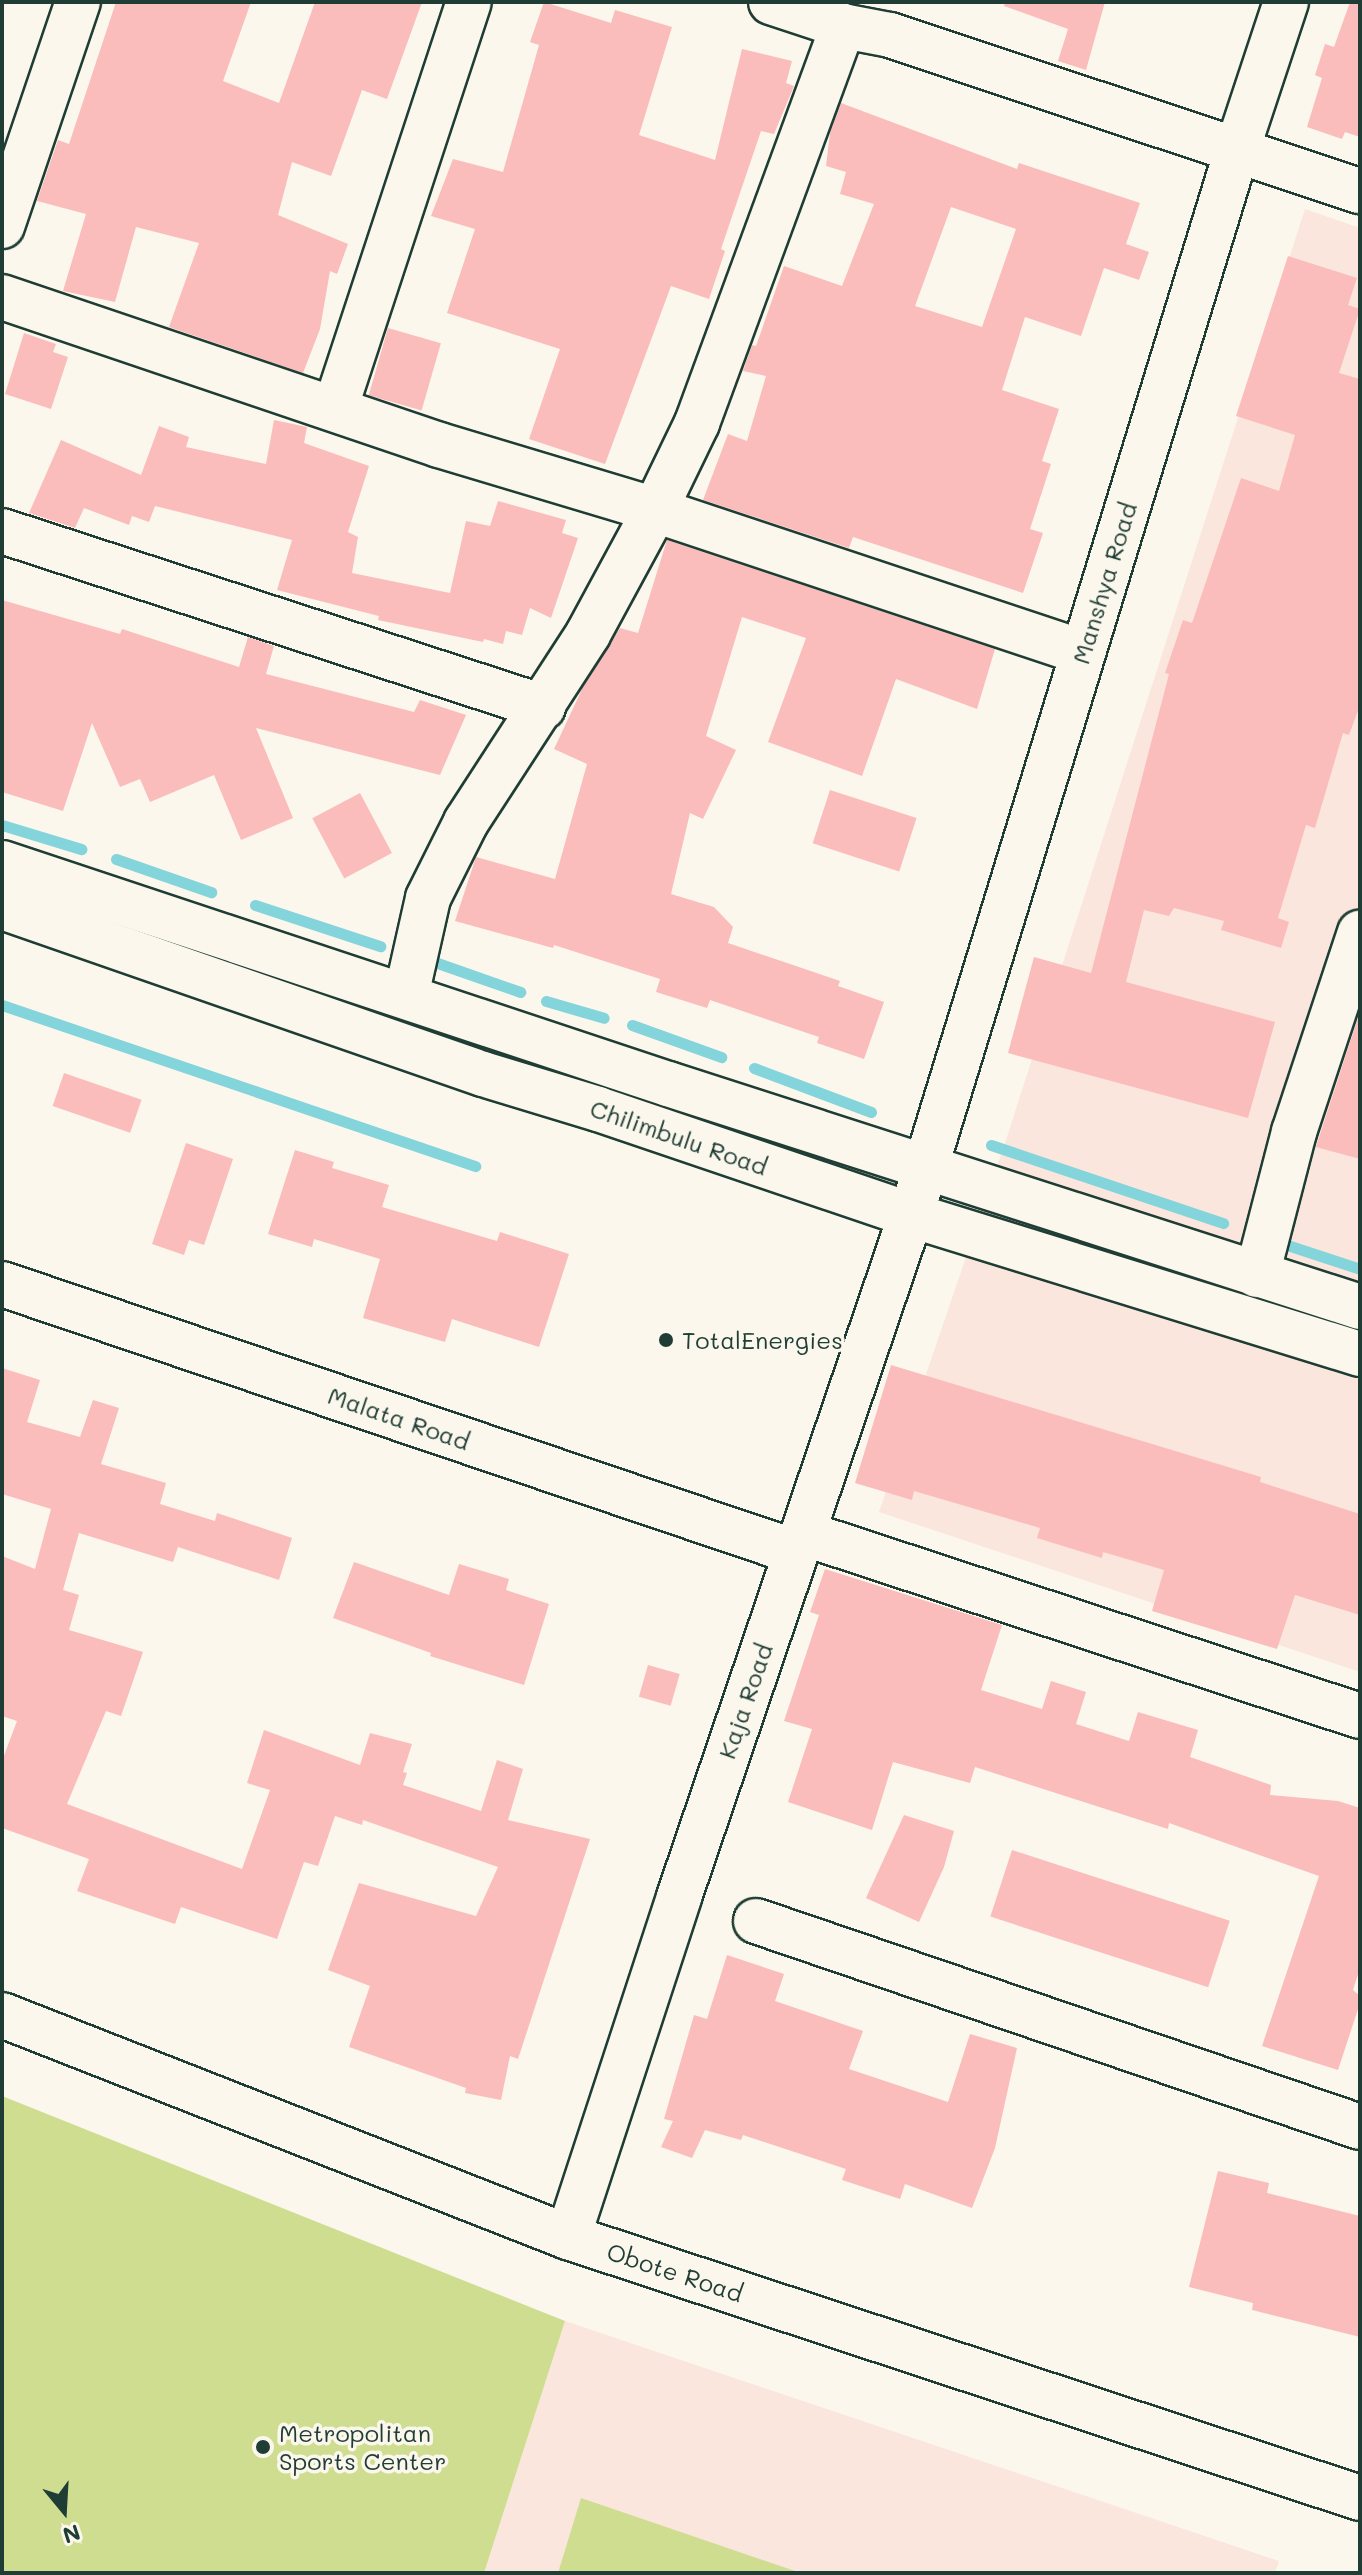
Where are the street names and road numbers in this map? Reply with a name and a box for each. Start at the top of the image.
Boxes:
street label: Manshya Road [1066,499,1142,667]
street label: Chilimbulu Road [587,1093,771,1181]
street label: Malata Road [324,1380,474,1456]
street label: Kaja Road [712,1640,778,1762]
street label: Obote Road [603,2236,747,2308]

